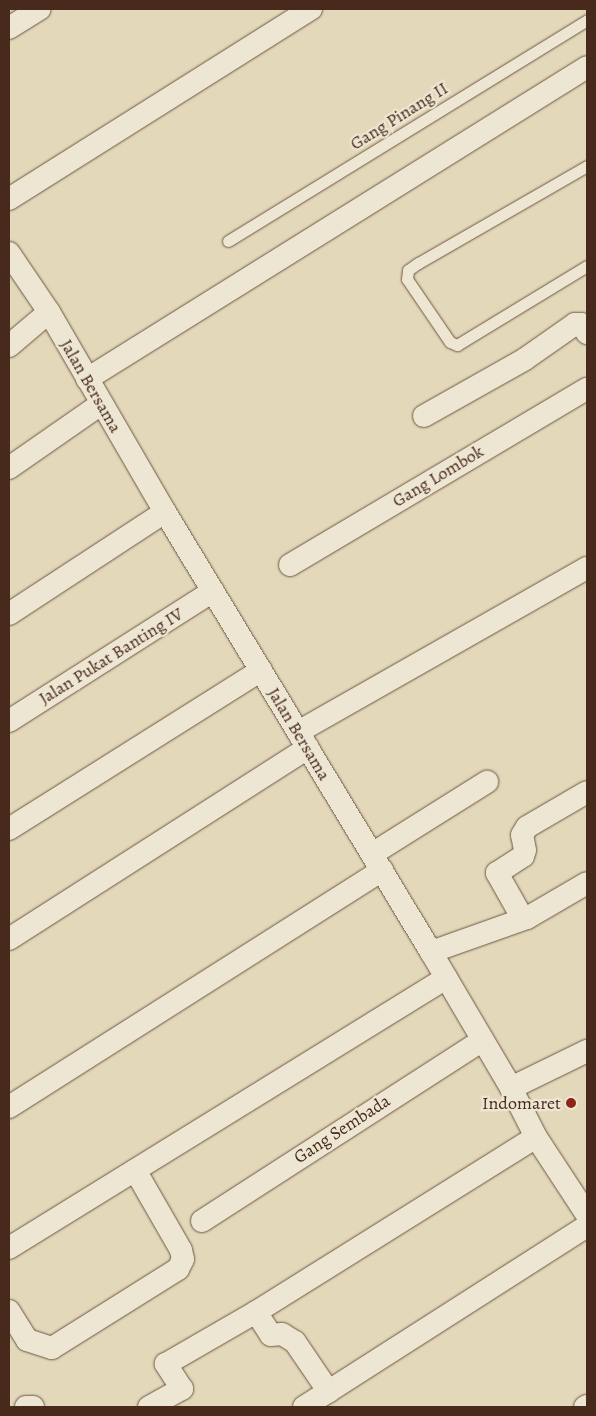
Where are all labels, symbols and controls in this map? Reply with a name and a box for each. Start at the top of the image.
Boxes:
street label: Gang Pinang II [346,77,452,155]
street label: Jalan Bersama [56,335,126,437]
street label: Gang Lombok [388,440,488,512]
street label: Jalan Pukat Banting IV [35,603,187,709]
street label: Jalan Bersama [263,684,335,784]
street label: Gang Sembada [290,1090,394,1168]
place label: Indomaret [482,1092,561,1114]
marker: Indomaret [565,1097,577,1109]

